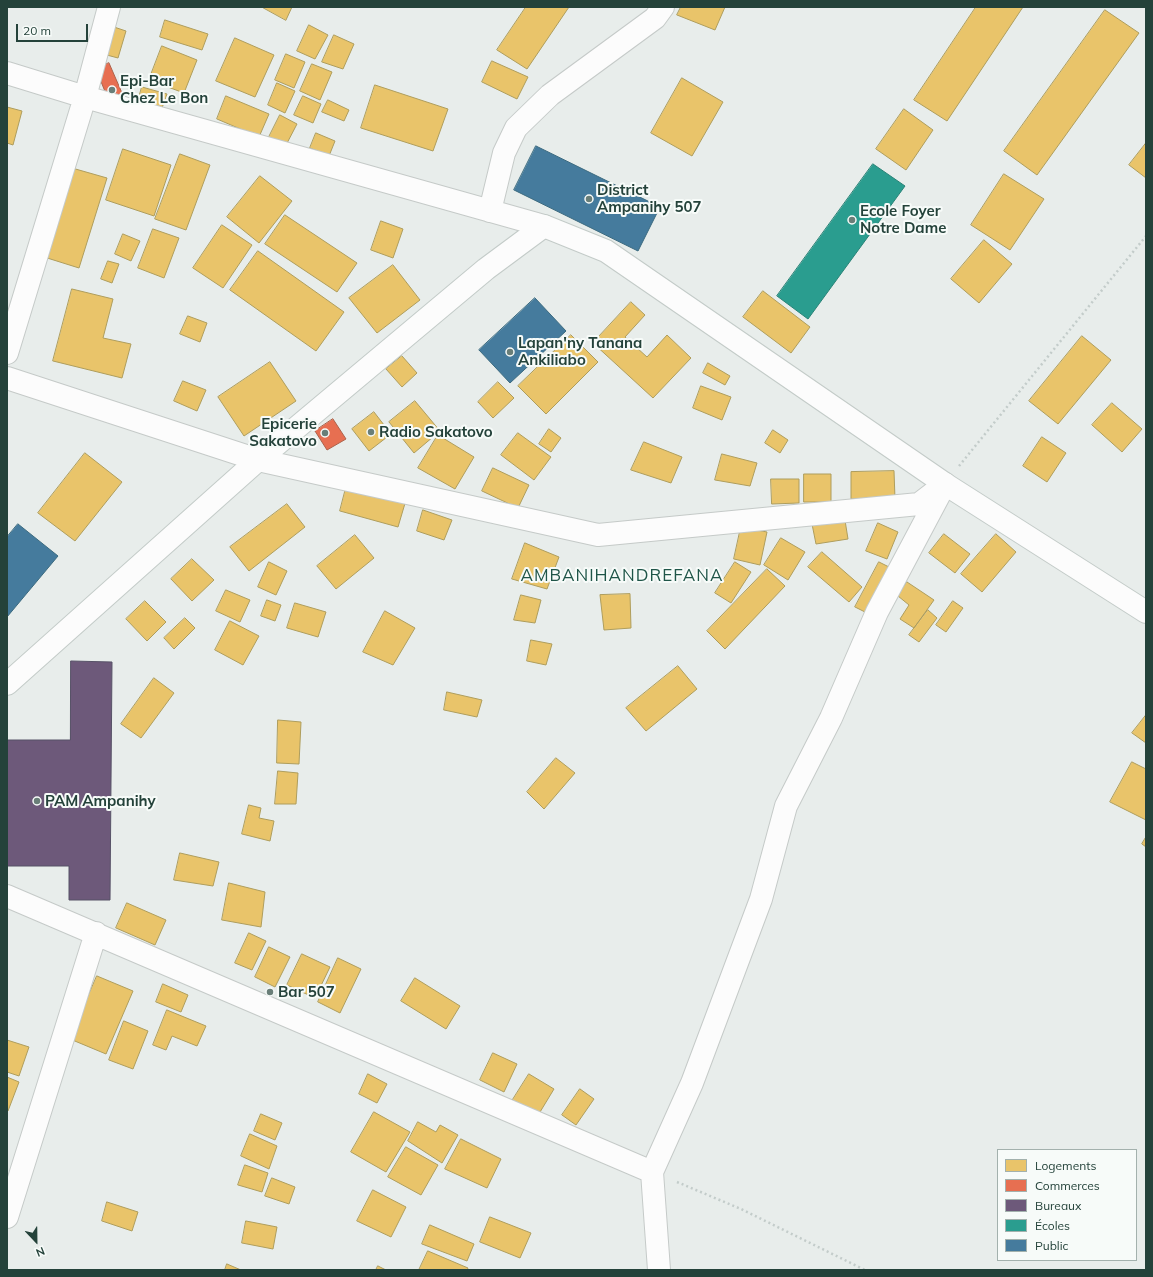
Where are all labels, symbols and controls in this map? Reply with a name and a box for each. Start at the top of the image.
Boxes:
scale bar [18,16,90,42]
text: 20 m [23,23,51,38]
place label: Epi-Bar Chez Le Bon [120,72,208,107]
marker: Epi-Bar Chez Le Bon [107,85,117,95]
place label: District Ampanihy 507 [597,181,702,216]
marker: District Ampanihy 507 [584,194,594,204]
place label: Ecole Foyer Notre Dame [860,202,946,237]
marker: Ecole Foyer Notre Dame [847,215,857,225]
place label: Lapan'ny Tanana Ankiliabo [518,334,642,369]
marker: Lapan'ny Tanana Ankiliabo [505,347,515,357]
place label: Epicerie Sakatovo [249,415,317,450]
place label: Radio Sakatovo [379,423,493,441]
marker: Radio Sakatovo [366,427,376,437]
marker: Epicerie Sakatovo [320,428,330,438]
district label: AMBANIHANDREFANA [520,566,724,586]
place label: PAM Ampanihy [45,792,156,810]
marker: PAM Ampanihy [32,796,42,806]
place label: Bar 507 [278,983,335,1001]
marker: Bar 507 [265,987,275,997]
legend [997,1149,1137,1261]
text: Logements [1035,1158,1096,1173]
text: Commerces [1035,1178,1100,1193]
text: Bureaux [1035,1198,1081,1213]
text: Écoles [1035,1218,1070,1233]
north arrow [16,1221,56,1261]
text: Public [1035,1238,1069,1253]
text: N [34,1244,47,1260]

